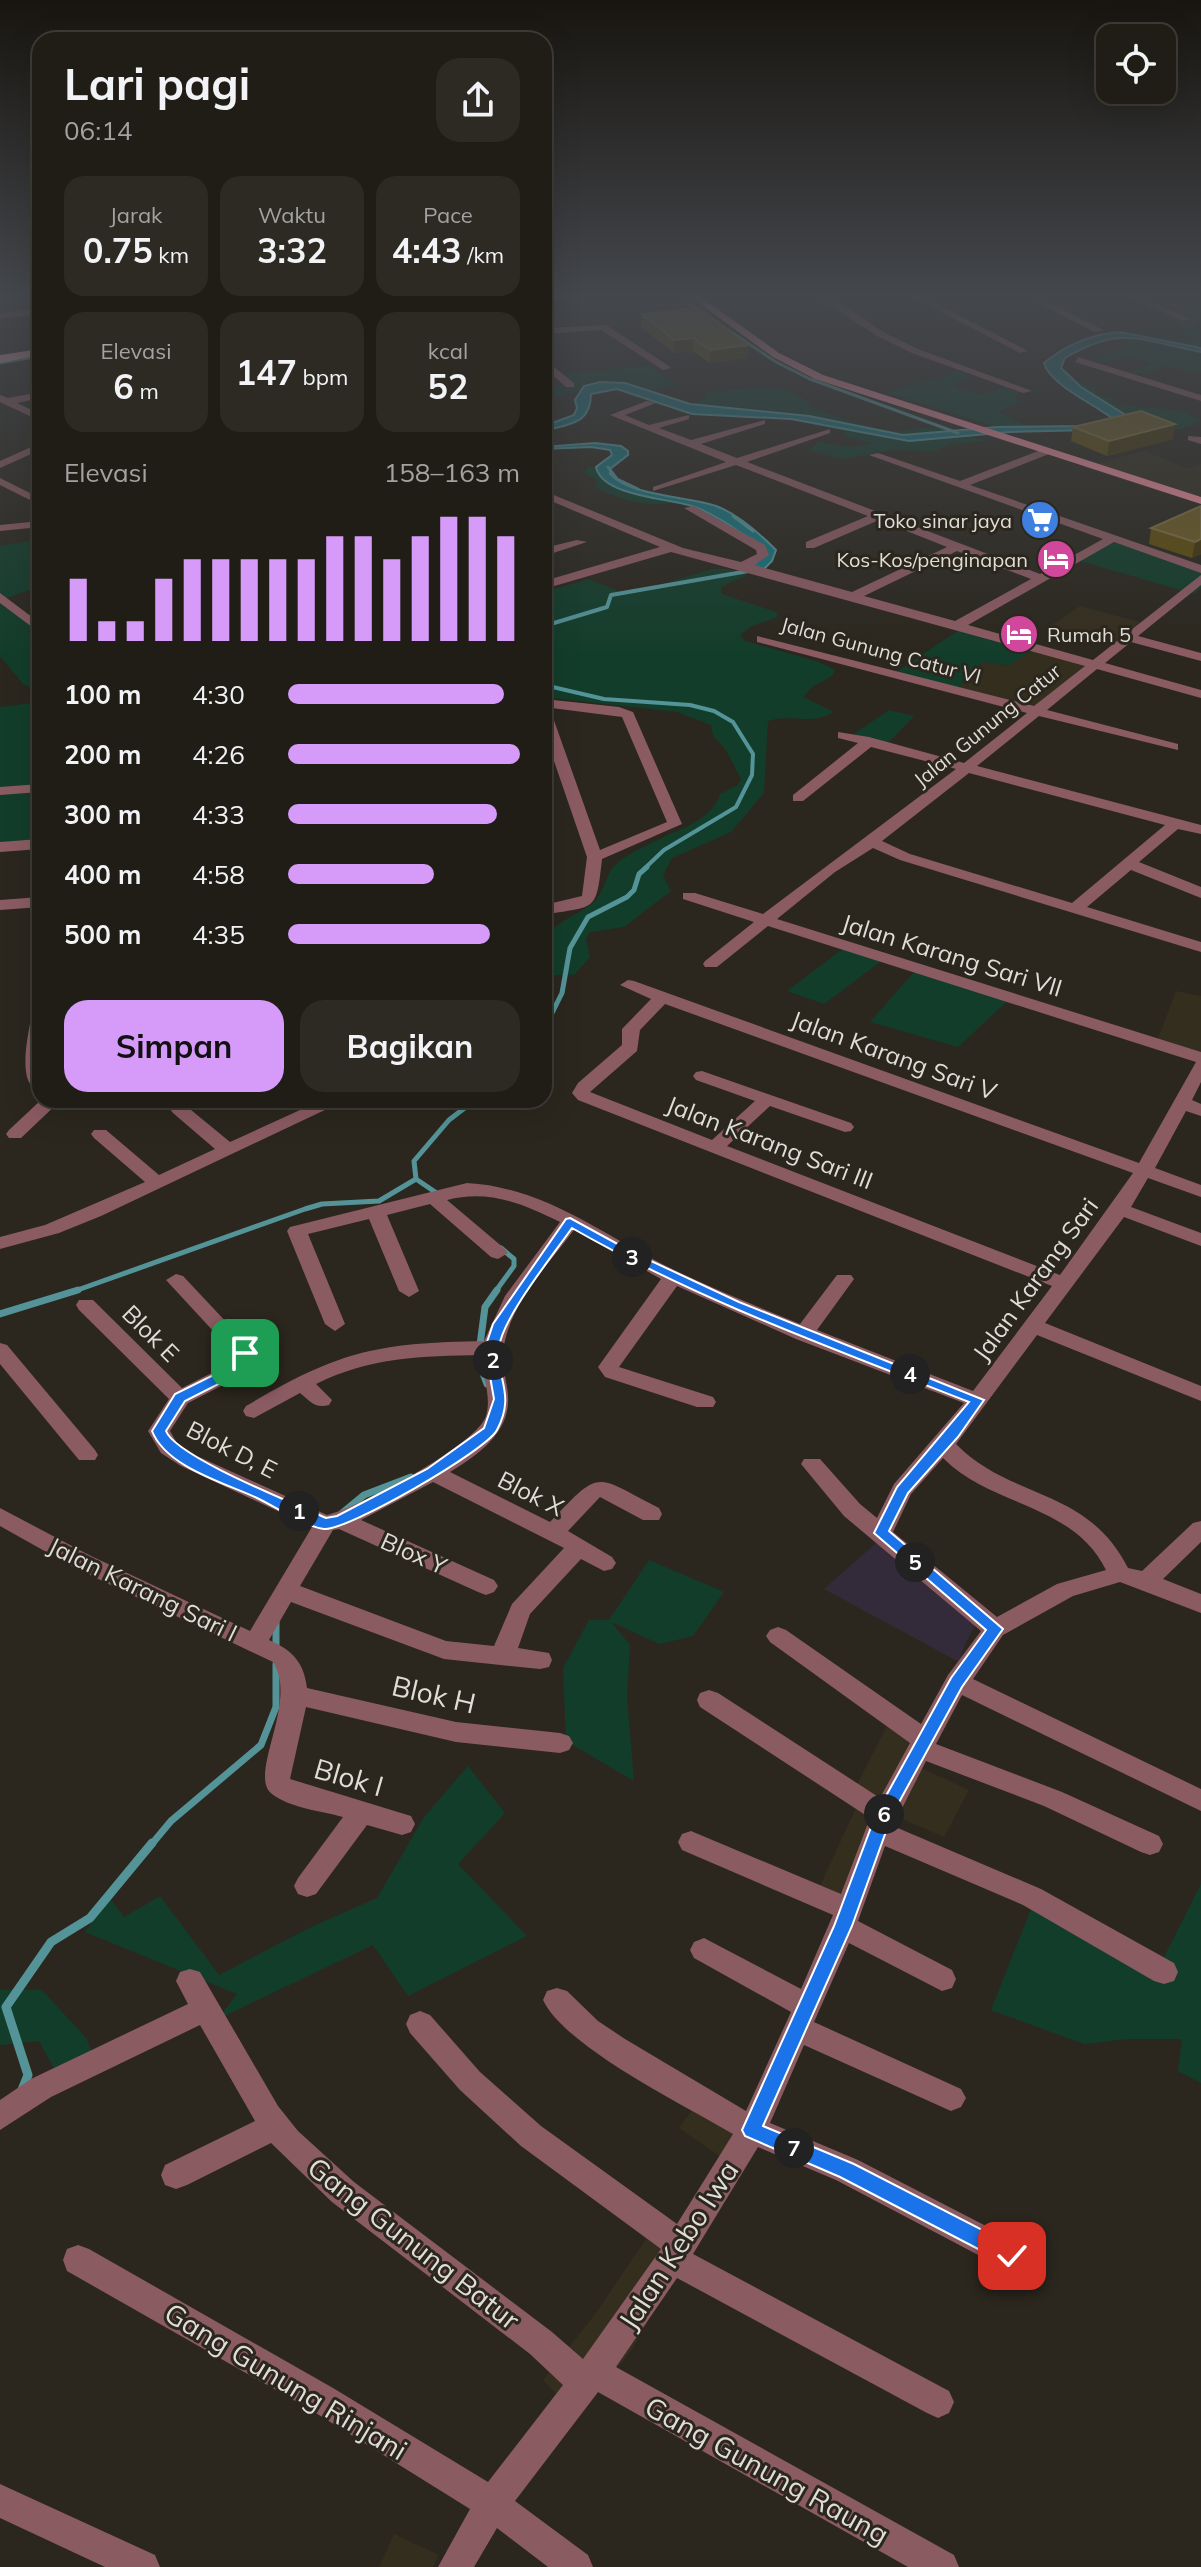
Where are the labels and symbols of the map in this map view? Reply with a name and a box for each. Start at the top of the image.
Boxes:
supermarket icon: Toko sinar jaya [1019,499,1061,541]
place label: Toko sinar jaya [873,508,1012,533]
hotel icon: Kos-Kos/penginapan [1035,538,1077,580]
place label: Kos-Kos/penginapan [836,547,1028,572]
street label: Jalan Gunung Catur VI [778,611,984,689]
hotel icon: Rumah 5 [998,613,1040,655]
place label: Rumah 5 [1047,622,1131,647]
street label: Jalan Gunung Catur [908,658,1066,792]
street label: Jalan Karang Sari VII [838,907,1066,1003]
street label: Jalan Karang Sari V [787,1004,1001,1106]
street label: Jalan Karang Sari III [662,1089,878,1195]
street label: Jalan Karang Sari [966,1192,1104,1366]
pin: 3 [612,1237,652,1277]
street label: Blok E [116,1298,186,1368]
pin [211,1319,279,1387]
pin: 2 [473,1340,513,1380]
pin: 4 [890,1354,930,1394]
street label: Blok D, E [182,1414,282,1484]
street label: Blok X [493,1464,569,1522]
pin: 1 [279,1491,319,1531]
street label: Blox Y [376,1525,452,1581]
street label: Jalan Karang Sari I [44,1530,242,1648]
pin: 5 [895,1542,935,1582]
street label: Blok H [389,1667,479,1721]
street label: Blok I [310,1750,388,1804]
pin: 6 [864,1794,904,1834]
pin: 7 [774,2128,814,2168]
street label: Gang Gunung Batur [301,2149,528,2337]
street label: Jalan Kebo Iwa [610,2154,746,2336]
pin [978,2222,1046,2290]
street label: Gang Gunung Rinjani [158,2295,414,2467]
street label: Gang Gunung Raung [639,2388,895,2552]

